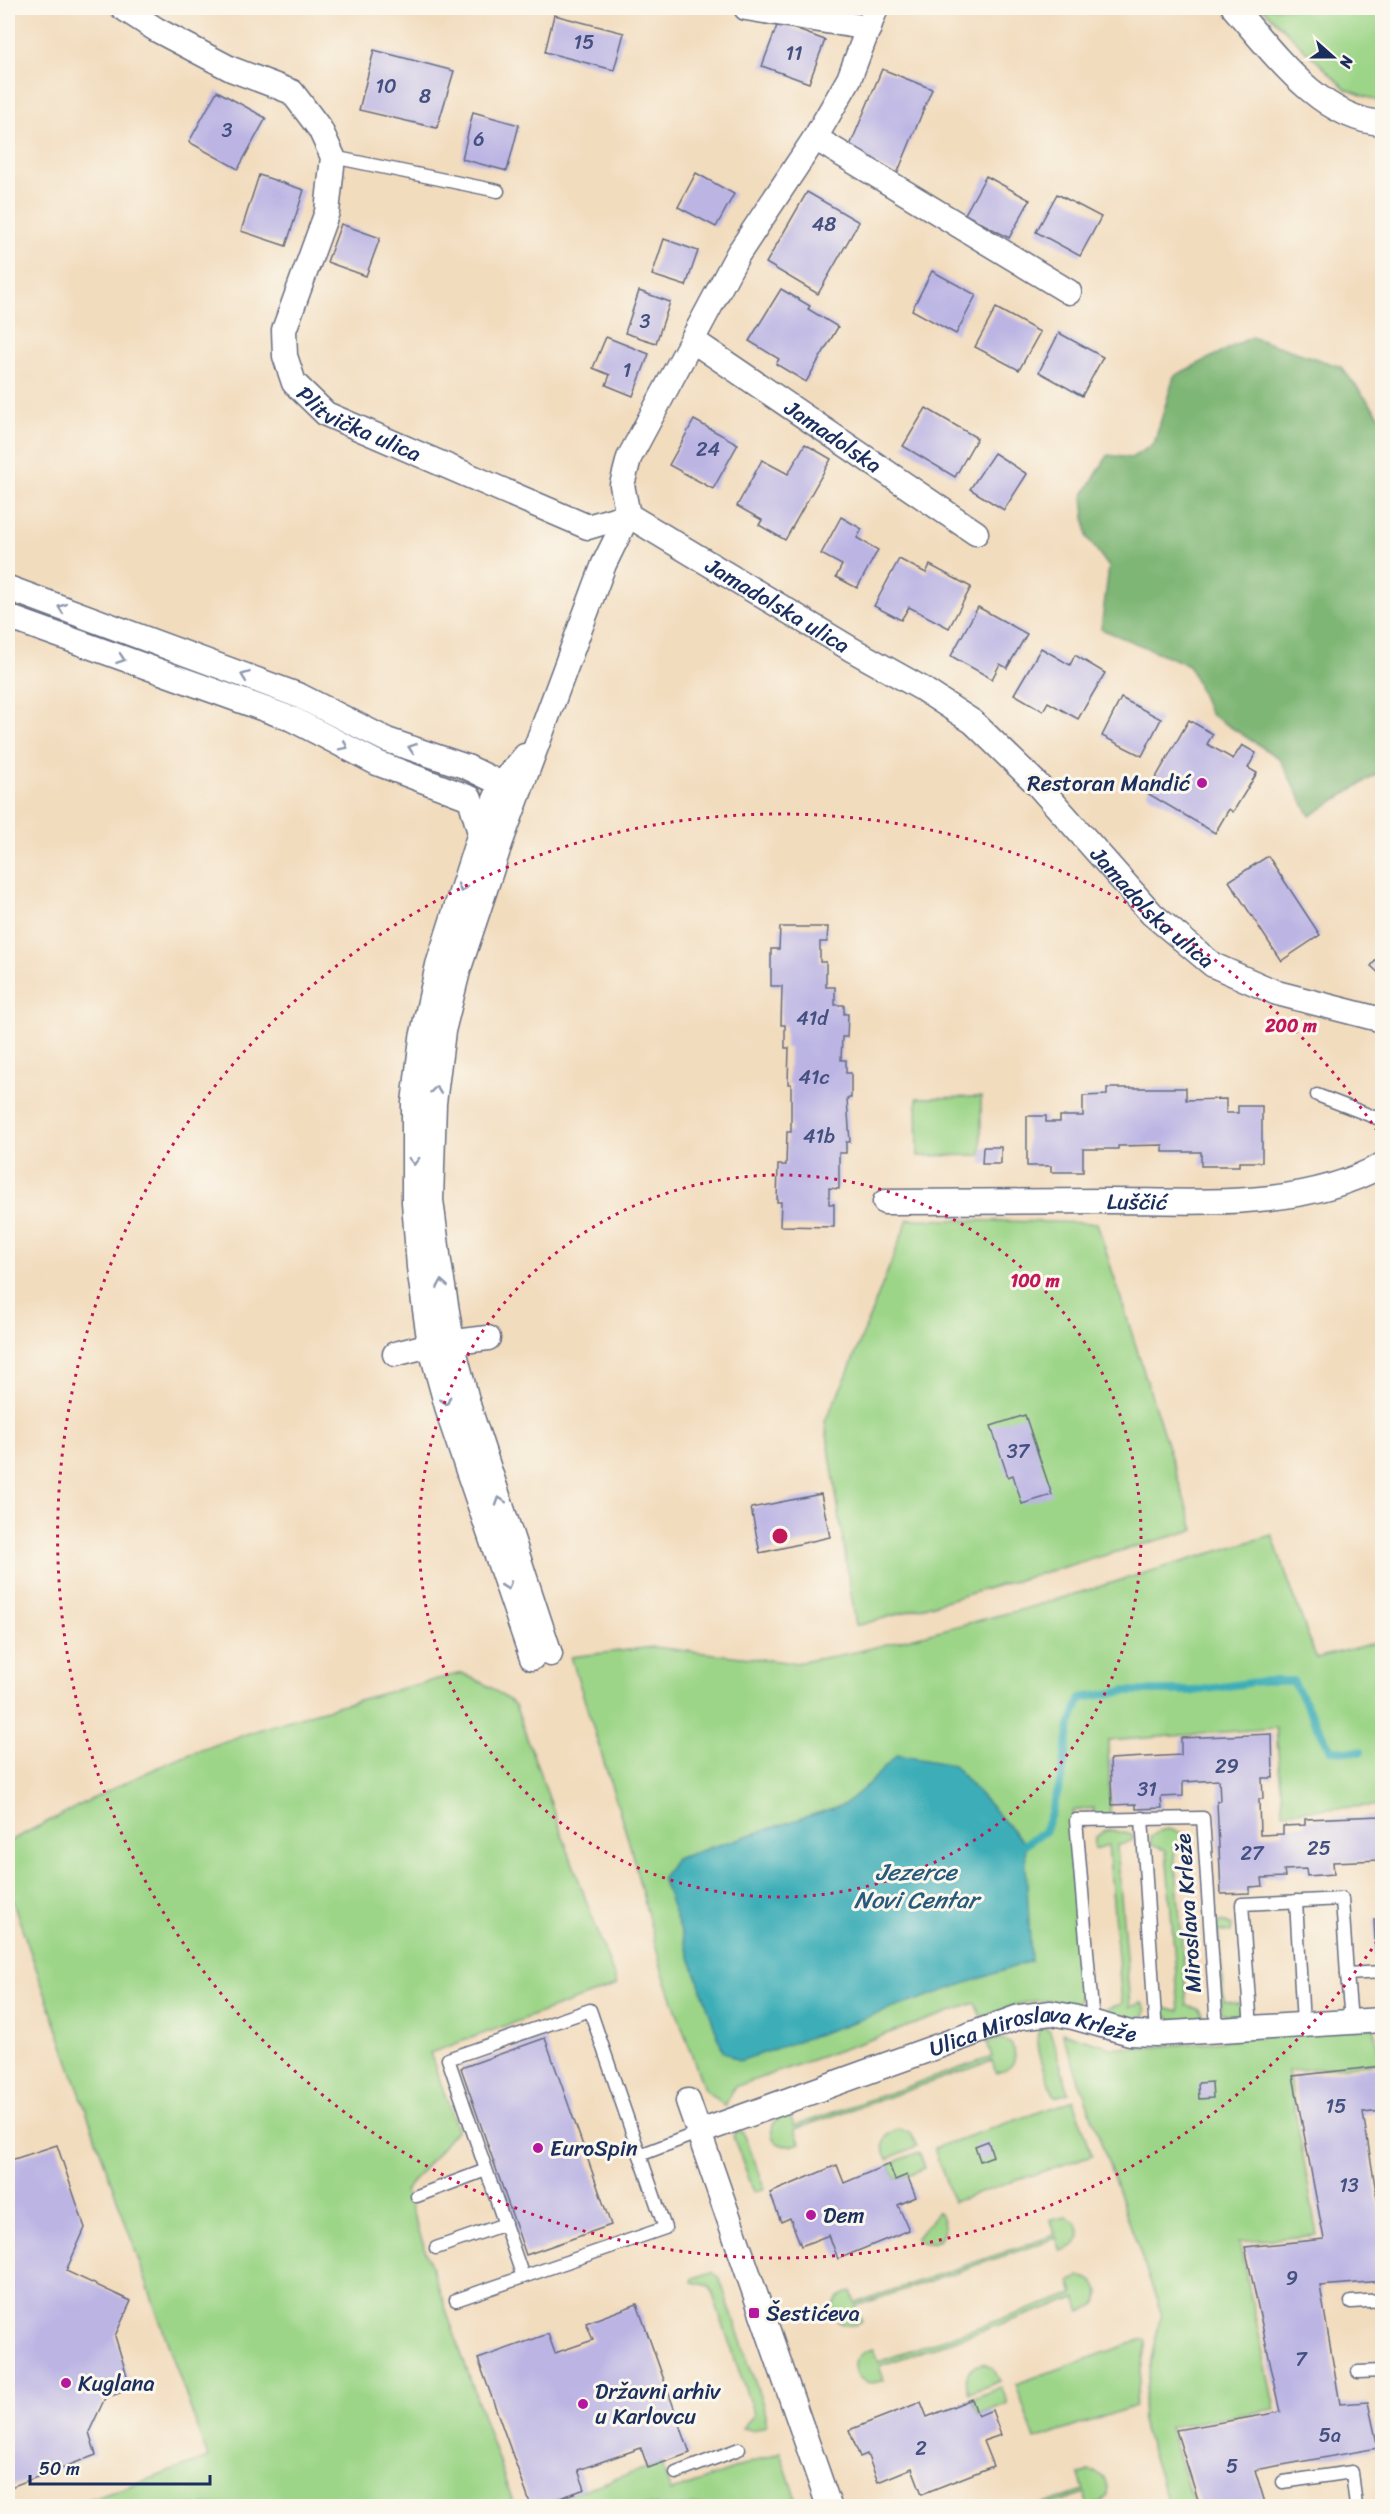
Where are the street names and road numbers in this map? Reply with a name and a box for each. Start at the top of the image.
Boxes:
street label: Plitvička ulica [287,375,427,472]
street label: Jamadolska [776,388,890,483]
street label: Jamadolska ulica [697,546,858,664]
street label: Jamadolska ulica [1080,836,1224,979]
street label: Luščić [1107,1181,1169,1221]
street label: Miroslava Krleže [1163,1832,1213,1994]
street label: Ulica Miroslava Krleže [923,1994,1137,2067]

